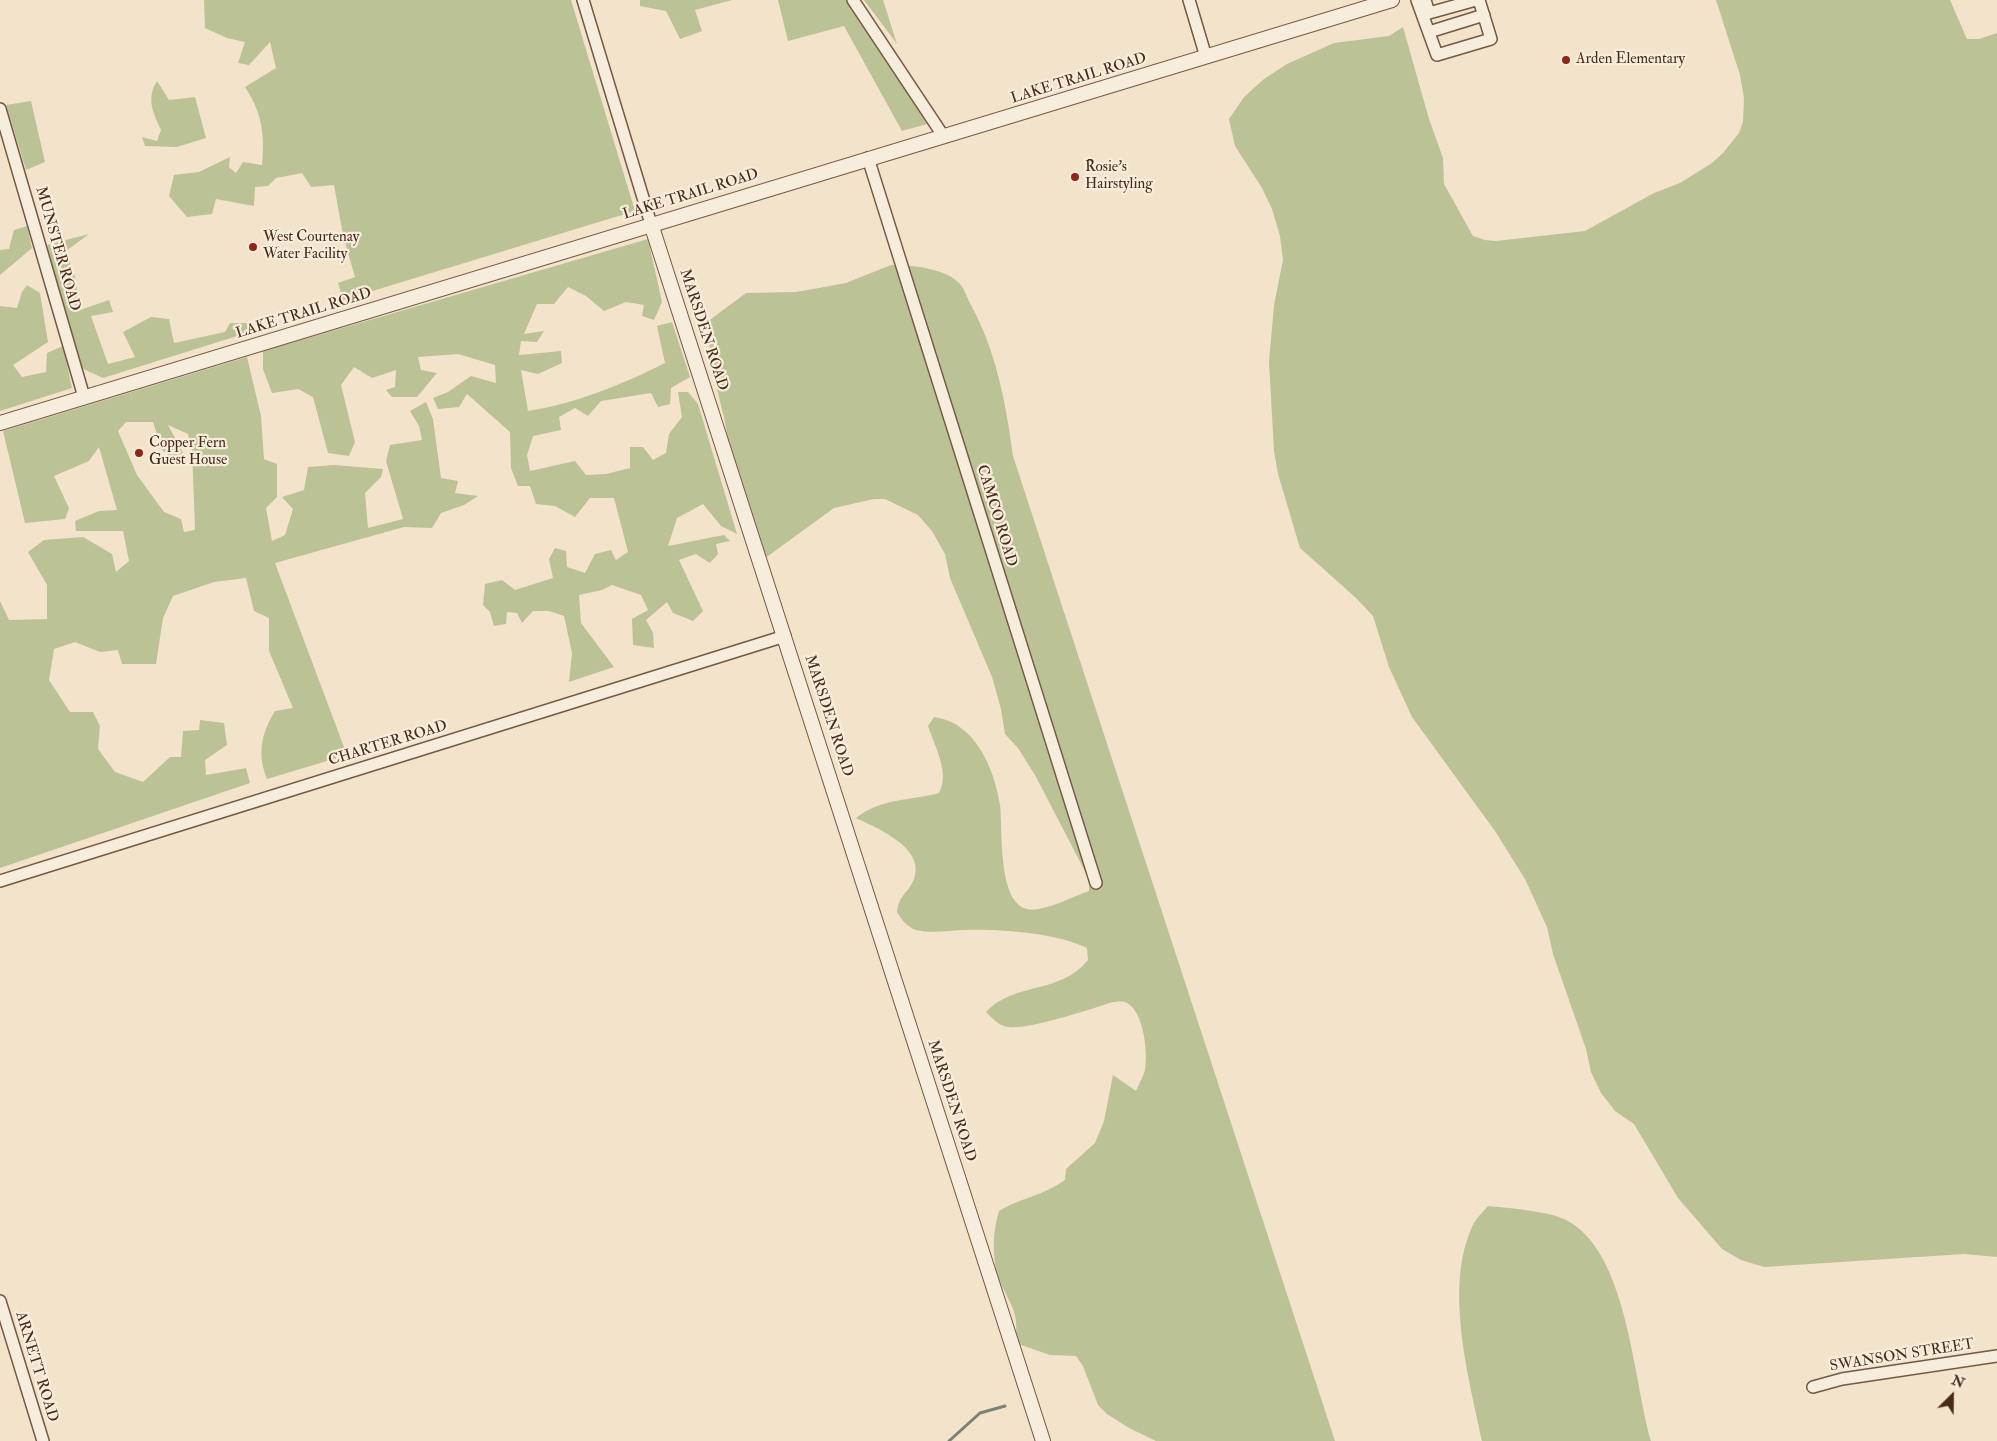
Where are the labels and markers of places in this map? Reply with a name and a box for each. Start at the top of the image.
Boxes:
place label: Arden Elementary [1576,51,1685,69]
marker: Arden Elementary [1560,54,1572,66]
place label: Rosie's Hairstyling [1085,159,1153,194]
marker: Rosie's Hairstyling [1069,171,1081,183]
place label: West Courtenay Water Facility [263,229,359,264]
marker: West Courtenay Water Facility [247,241,259,253]
place label: Copper Fern Guest House [149,435,227,470]
marker: Copper Fern Guest House [133,447,145,459]

